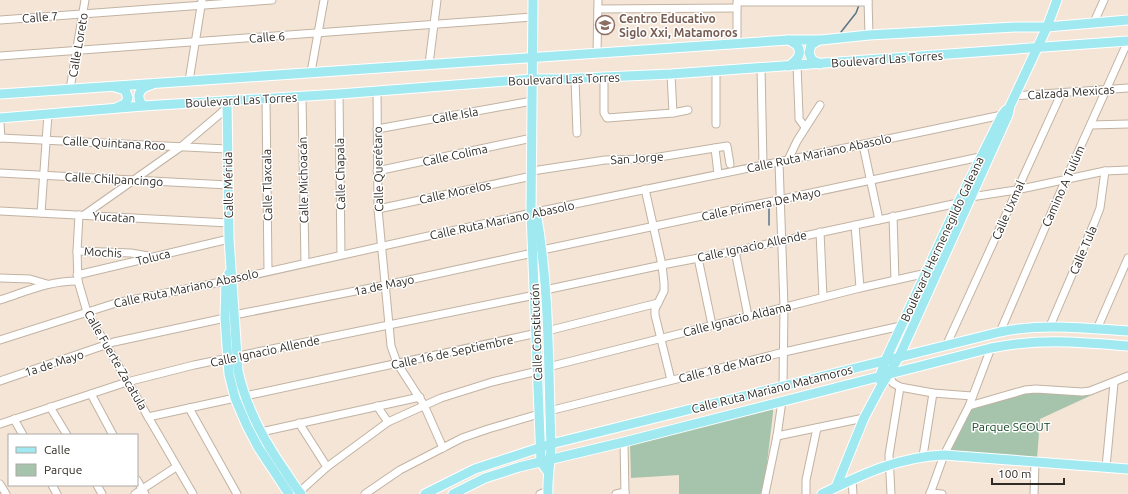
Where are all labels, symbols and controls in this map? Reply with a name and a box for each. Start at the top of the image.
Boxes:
street label: Calle 7 [22,9,58,25]
street label: Calle Loreto [66,12,90,78]
place label: Centro Educativo Siglo Xxi, Matamoros [619,12,738,39]
school or university icon: Centro Educativo Siglo Xxi, Matamoros [594,14,616,36]
street label: Calle 6 [249,29,286,45]
street label: Boulevard Las Torres [831,49,943,69]
street label: Boulevard Las Torres [508,71,620,87]
street label: Calzada Mexicas [1027,82,1115,102]
street label: Boulevard Las Torres [185,91,297,109]
street label: Calle Isla [431,105,479,125]
street label: Calle Querétaro [371,126,385,212]
street label: Calle Ruta Mariano Abasolo [746,131,892,175]
street label: Calle Quintana Roo [62,134,166,152]
street label: Calle Michoacán [296,137,310,223]
street label: Calle Chapala [333,138,347,210]
street label: Calle Colima [421,142,489,168]
street label: Camino A Tulúm [1039,143,1087,229]
street label: Calle Tlaxcala [260,149,274,221]
street label: San Jorge [610,150,664,166]
street label: Calle Mérida [221,151,235,219]
street label: Boulevard Hermenegildo Galeana [898,155,986,323]
street label: Calle Chilpancingo [64,170,164,188]
street label: Calle Morelos [418,178,492,206]
street label: Calle Uxmal [989,179,1027,241]
street label: Calle Primera De Mayo [700,185,822,223]
street label: Calle Ruta Mariano Abasolo [429,198,575,242]
street label: Yucatan [92,209,136,225]
street label: Calle Tula [1067,224,1099,276]
street label: Calle Ignacio Allende [696,228,808,264]
street label: Mochis [84,245,122,259]
street label: Toluca [135,246,171,268]
street label: Calle Ruta Mariano Abasolo [113,266,259,310]
street label: 1a de Mayo [353,272,415,298]
street label: Calle Constitución [528,283,544,381]
street label: Calle Ignacio Aldama [682,299,792,339]
street label: Calle Fuerte Zacatula [82,308,150,412]
street label: Calle Ignacio Allende [209,333,321,369]
street label: Calle 16 de Septiembre [390,333,514,371]
street label: 1a de Mayo [23,347,85,379]
street label: Calle 18 de Marzo [677,349,773,385]
street label: Calle Ruta Mariano Matamoros [690,363,854,415]
park label: Parque SCOUT [972,420,1051,433]
legend [8,434,138,486]
text: Calle [44,443,70,456]
scale bar [992,460,1064,486]
text: Parque [44,463,82,476]
text: 100 m [998,467,1031,480]

